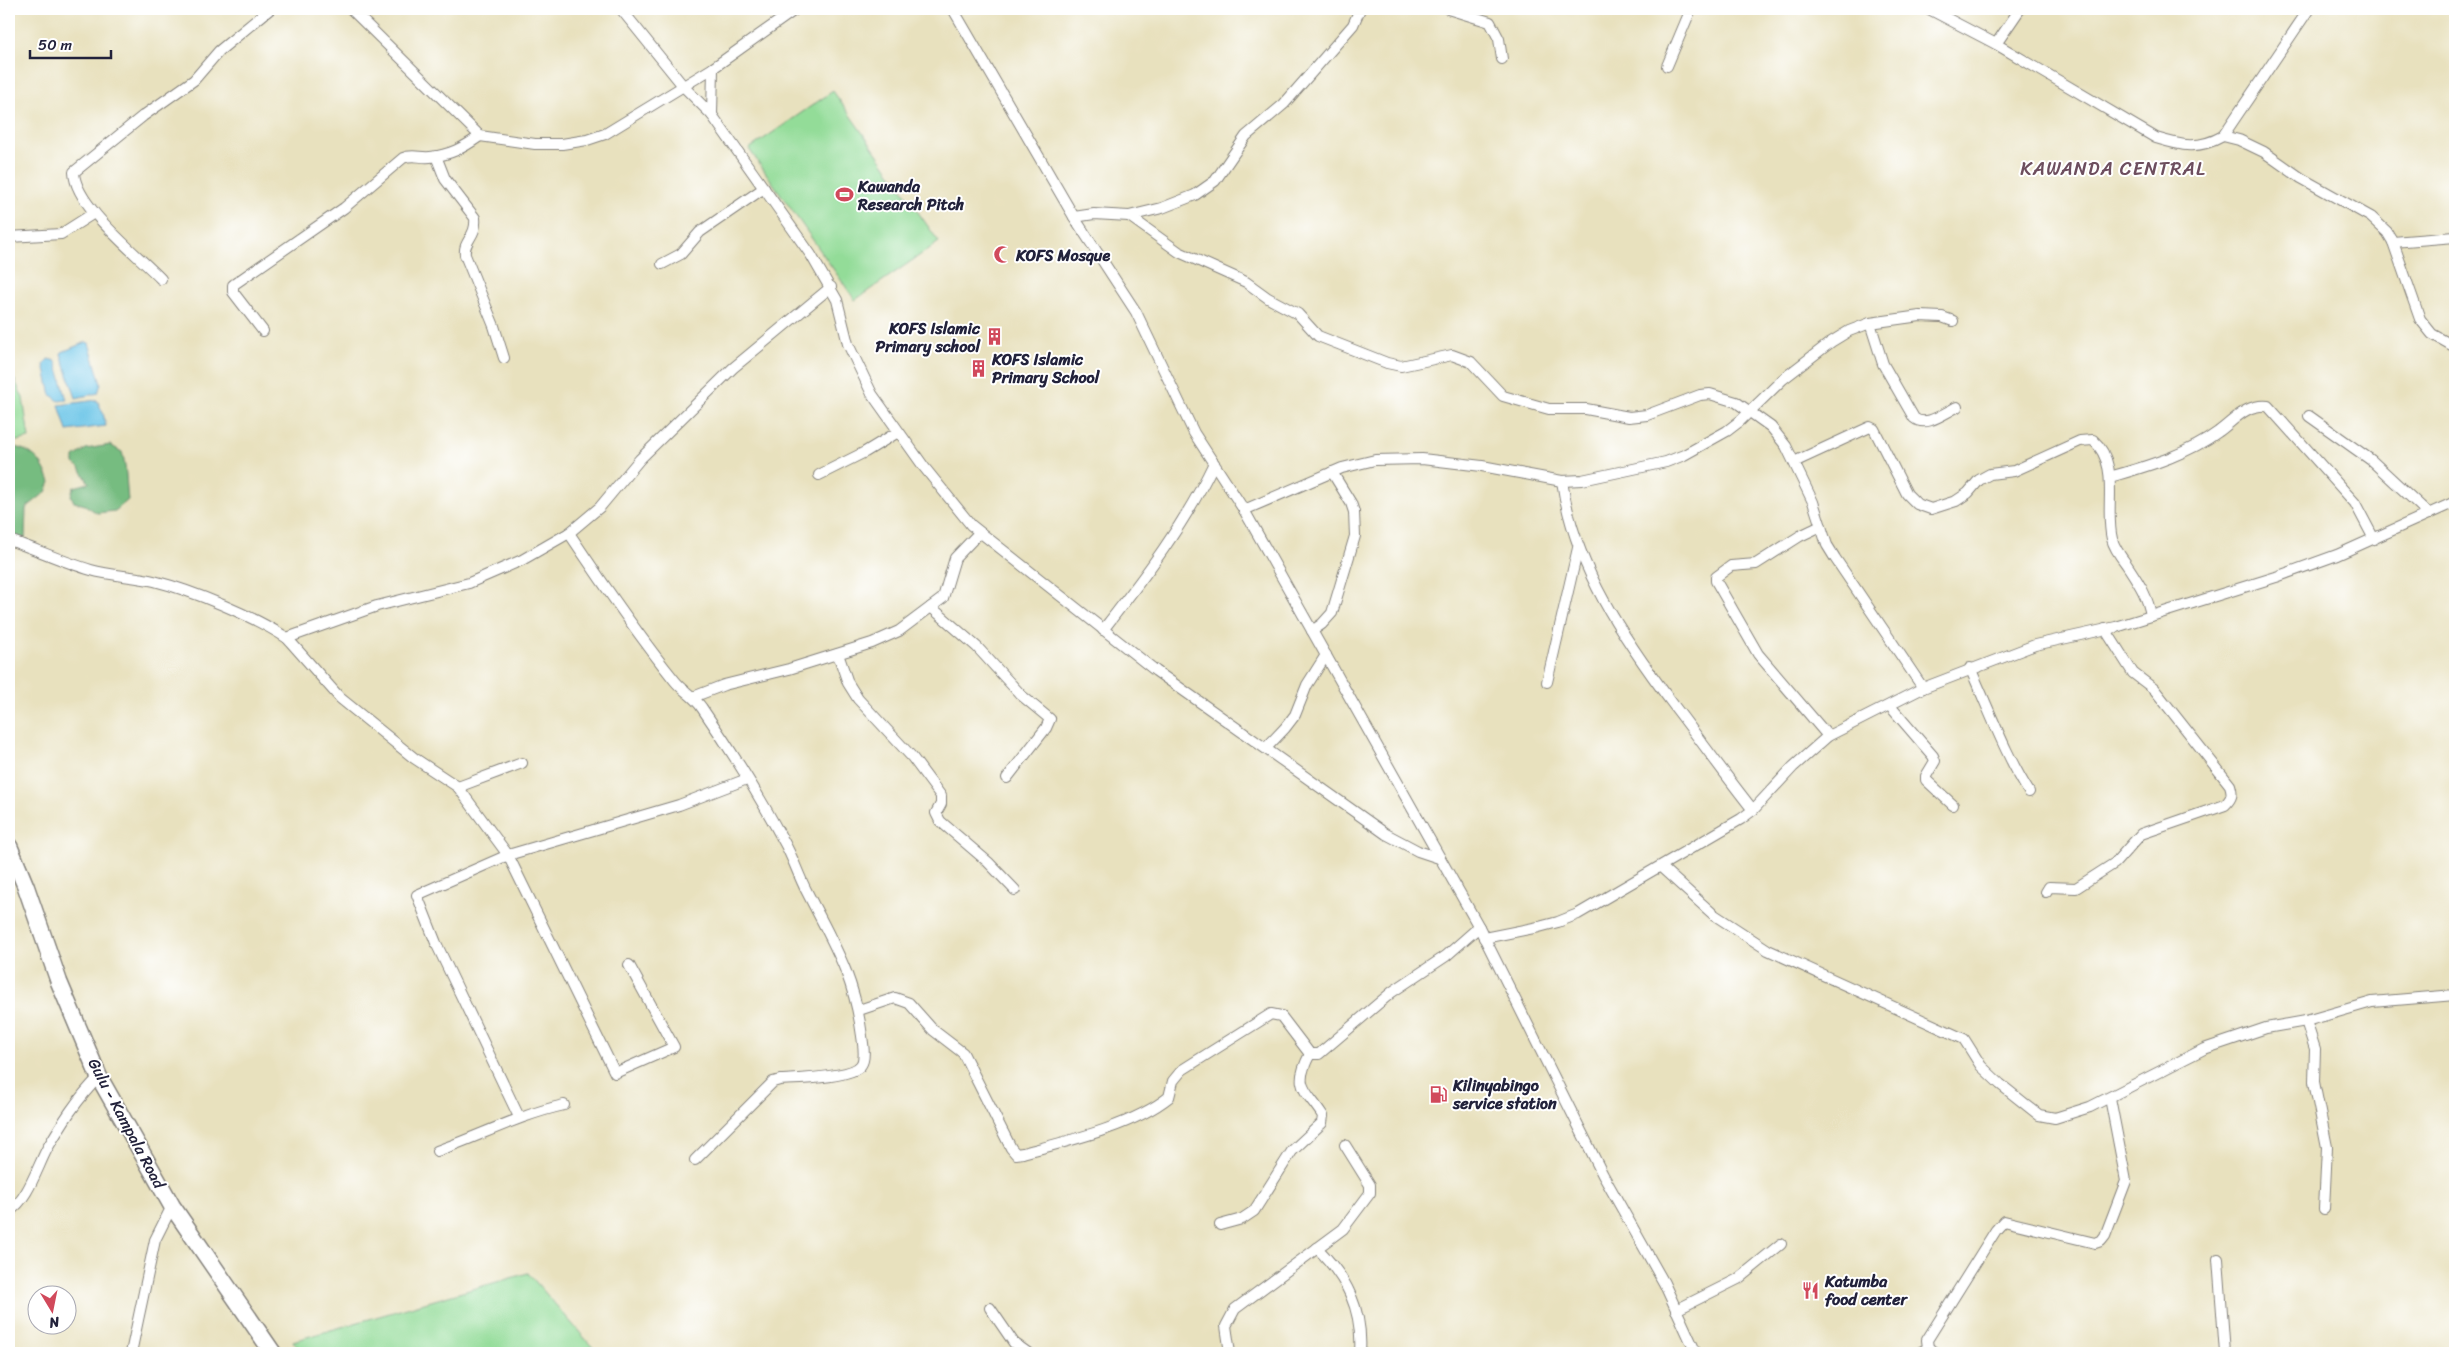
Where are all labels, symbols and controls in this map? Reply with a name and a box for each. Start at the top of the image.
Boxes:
scale bar [30,28,111,60]
text: 50 m [38,32,73,58]
district label: KAWANDA CENTRAL [2020,152,2206,185]
place label: Kawanda Research Pitch [857,172,965,219]
sports icon: Kawanda Research Pitch [834,185,854,205]
place label: KOFS Mosque [1015,241,1110,270]
mosque icon: KOFS Mosque [992,245,1012,265]
place label: KOFS Islamic Primary school [875,314,981,361]
building icon: KOFS Islamic Primary school [984,327,1004,347]
place label: KOFS Islamic Primary School [991,345,1101,392]
building icon: KOFS Islamic Primary School [968,358,988,378]
street label: Gulu - Kampala Road [80,1052,174,1195]
place label: Kilinyabingo service station [1452,1071,1557,1118]
fuel station icon: Kilinyabingo service station [1429,1084,1449,1104]
place label: Katumba food center [1824,1267,1908,1314]
restaurant icon: Katumba food center [1801,1280,1821,1300]
north arrow [28,1284,78,1334]
text: N [47,1309,62,1336]

